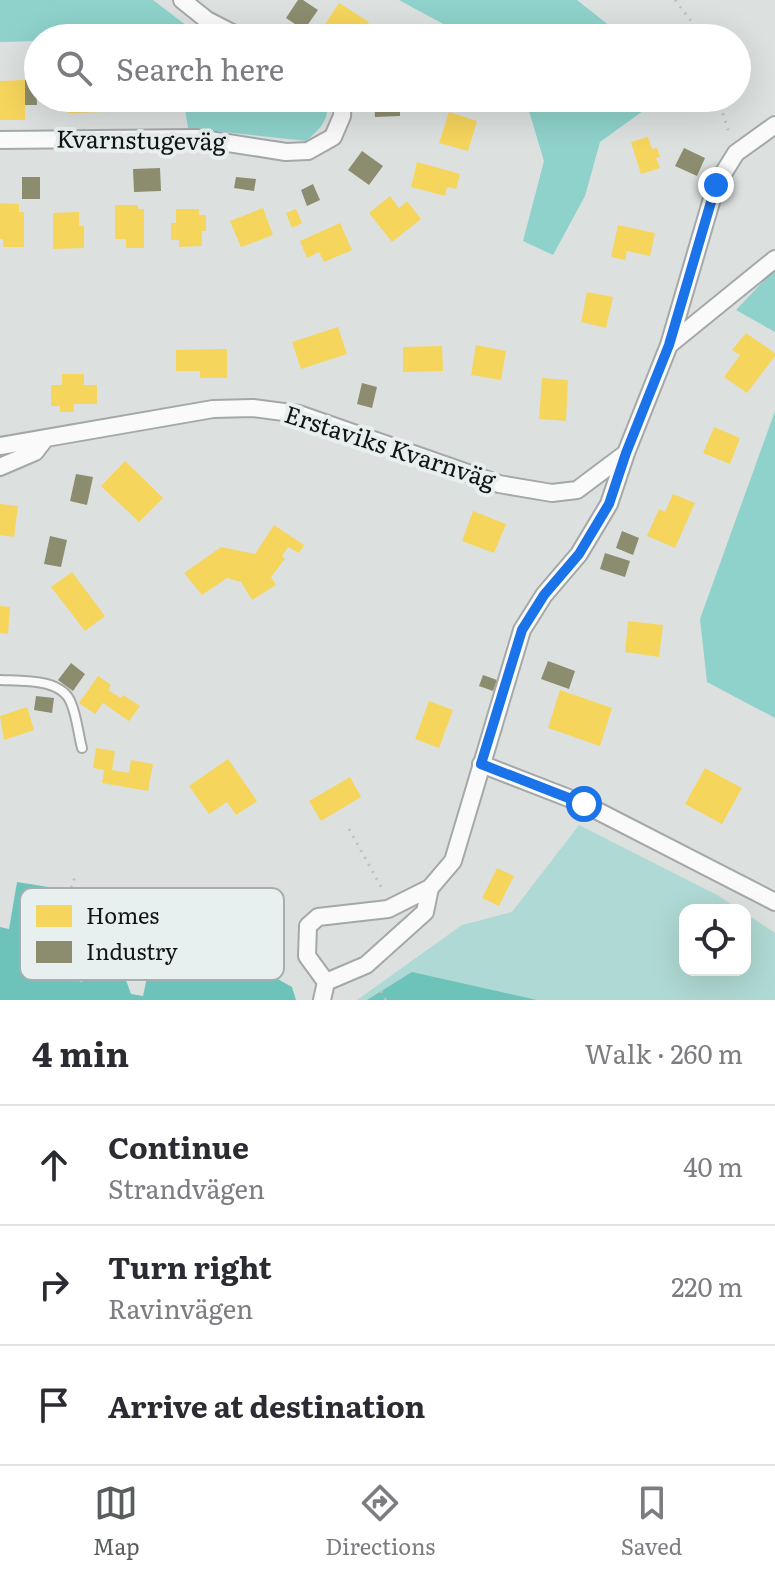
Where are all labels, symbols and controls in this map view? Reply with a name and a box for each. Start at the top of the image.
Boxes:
search box [24,24,751,112]
icon: search [52,46,96,90]
text: Search here [116,46,284,90]
street label: Kvarnstugeväg [56,120,227,157]
route end [698,167,734,203]
street label: Erstaviks Kvarnväg [281,395,501,496]
route start [566,786,602,822]
legend [20,888,284,980]
text: Homes [86,898,159,931]
map controls [679,904,751,976]
button: locate [679,904,751,976]
text: Industry [86,934,178,967]
text: 4 min [32,1027,129,1077]
text: Walk · 260 m [585,1033,743,1072]
text: Continue [108,1124,249,1168]
icon: ahead [32,1143,76,1187]
text: 40 m [683,1146,743,1185]
text: Strandvägen [108,1168,265,1207]
text: Turn right [108,1244,272,1288]
icon: right [32,1263,76,1307]
text: 220 m [671,1266,743,1305]
text: Ravinvägen [108,1288,253,1327]
icon: arrive [32,1383,76,1427]
text: Arrive at destination [108,1383,425,1427]
tab: Map [93,1481,140,1562]
tab: Directions [325,1481,435,1562]
tab: Saved [621,1481,682,1562]

